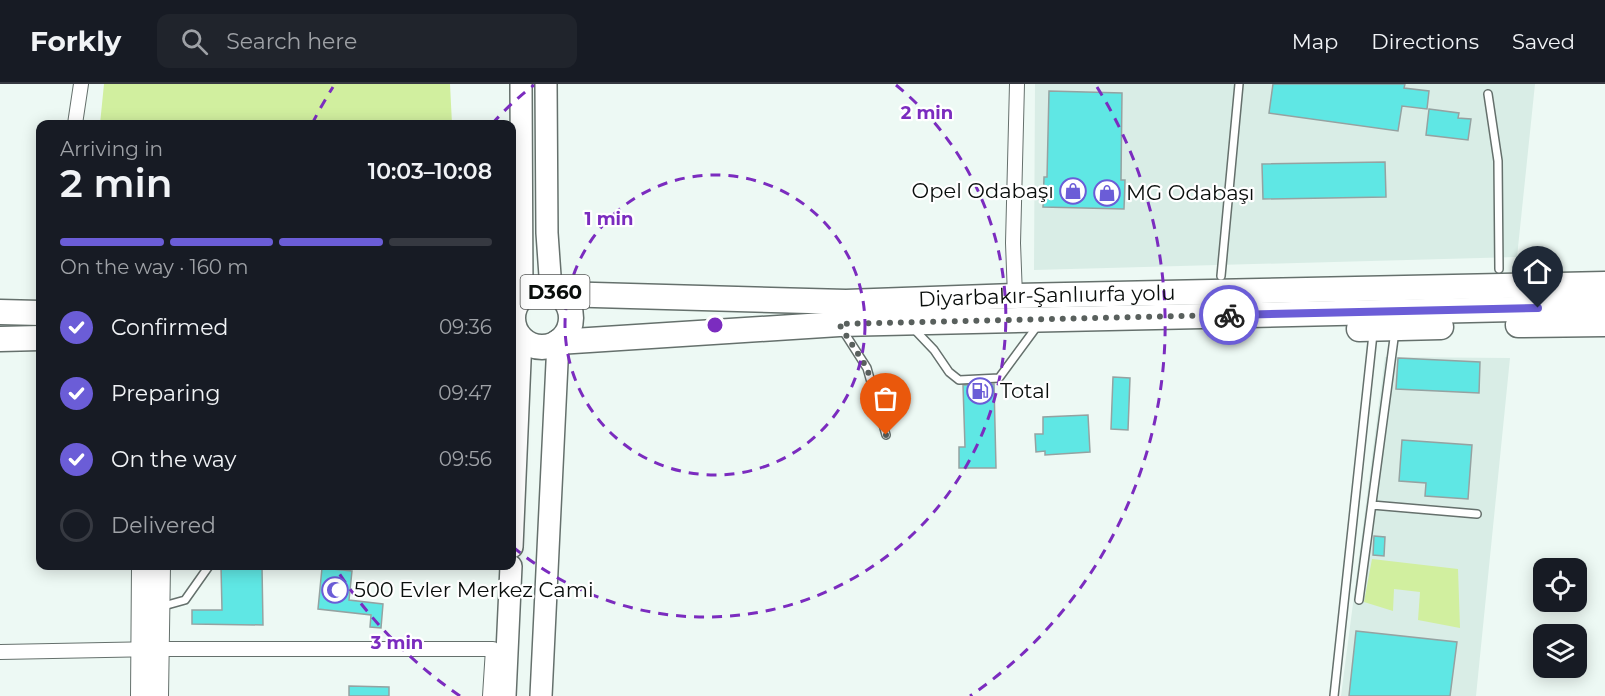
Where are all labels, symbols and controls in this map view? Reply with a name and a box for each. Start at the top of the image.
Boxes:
search box [157,14,577,68]
text: Forkly [30,24,121,58]
icon: search [178,25,211,58]
text: Search here [226,28,357,55]
text: Map [1292,29,1338,54]
text: Directions [1371,29,1479,54]
text: Saved [1512,29,1575,54]
text: 2 min [901,102,953,124]
text: Arriving in [60,137,163,161]
text: 10:03–10:08 [368,158,492,185]
text: 2 min [60,159,173,207]
shop icon: Opel Odabaşı [1058,176,1088,206]
place label: Opel Odabaşı [912,178,1054,203]
shop icon: MG Odabaşı [1092,178,1122,208]
place label: MG Odabaşı [1126,180,1255,205]
text: 1 min [585,208,633,230]
pin [1512,246,1563,308]
text: On the way · 160 m [60,255,249,279]
icon: home [1521,255,1554,288]
road number: D360 [520,275,590,309]
street label: Diyarbakır-Şanlıurfa yolu [918,280,1176,311]
courier [1199,285,1259,345]
icon: bike [1213,299,1246,332]
icon: check [60,311,93,344]
text: Confirmed [111,314,228,341]
text: 09:36 [439,315,492,339]
centre of rings [705,315,725,335]
pin [860,373,911,435]
fuel station icon: Total [965,376,995,406]
icon: check [60,377,93,410]
place label: Total [1000,378,1050,403]
text: Preparing [111,380,220,407]
text: 09:47 [438,381,492,405]
icon: bag [869,382,902,415]
icon: check [60,443,93,476]
text: On the way [111,446,236,473]
text: 09:56 [439,447,492,471]
text: Delivered [111,512,216,539]
map controls [1533,558,1587,678]
button: locate [1533,558,1587,612]
mosque icon: 500 Evler Merkez Cami [320,575,350,605]
place label: 500 Evler Merkez Cami [354,577,594,602]
button: layers [1533,624,1587,678]
text: 3 min [370,632,423,654]

